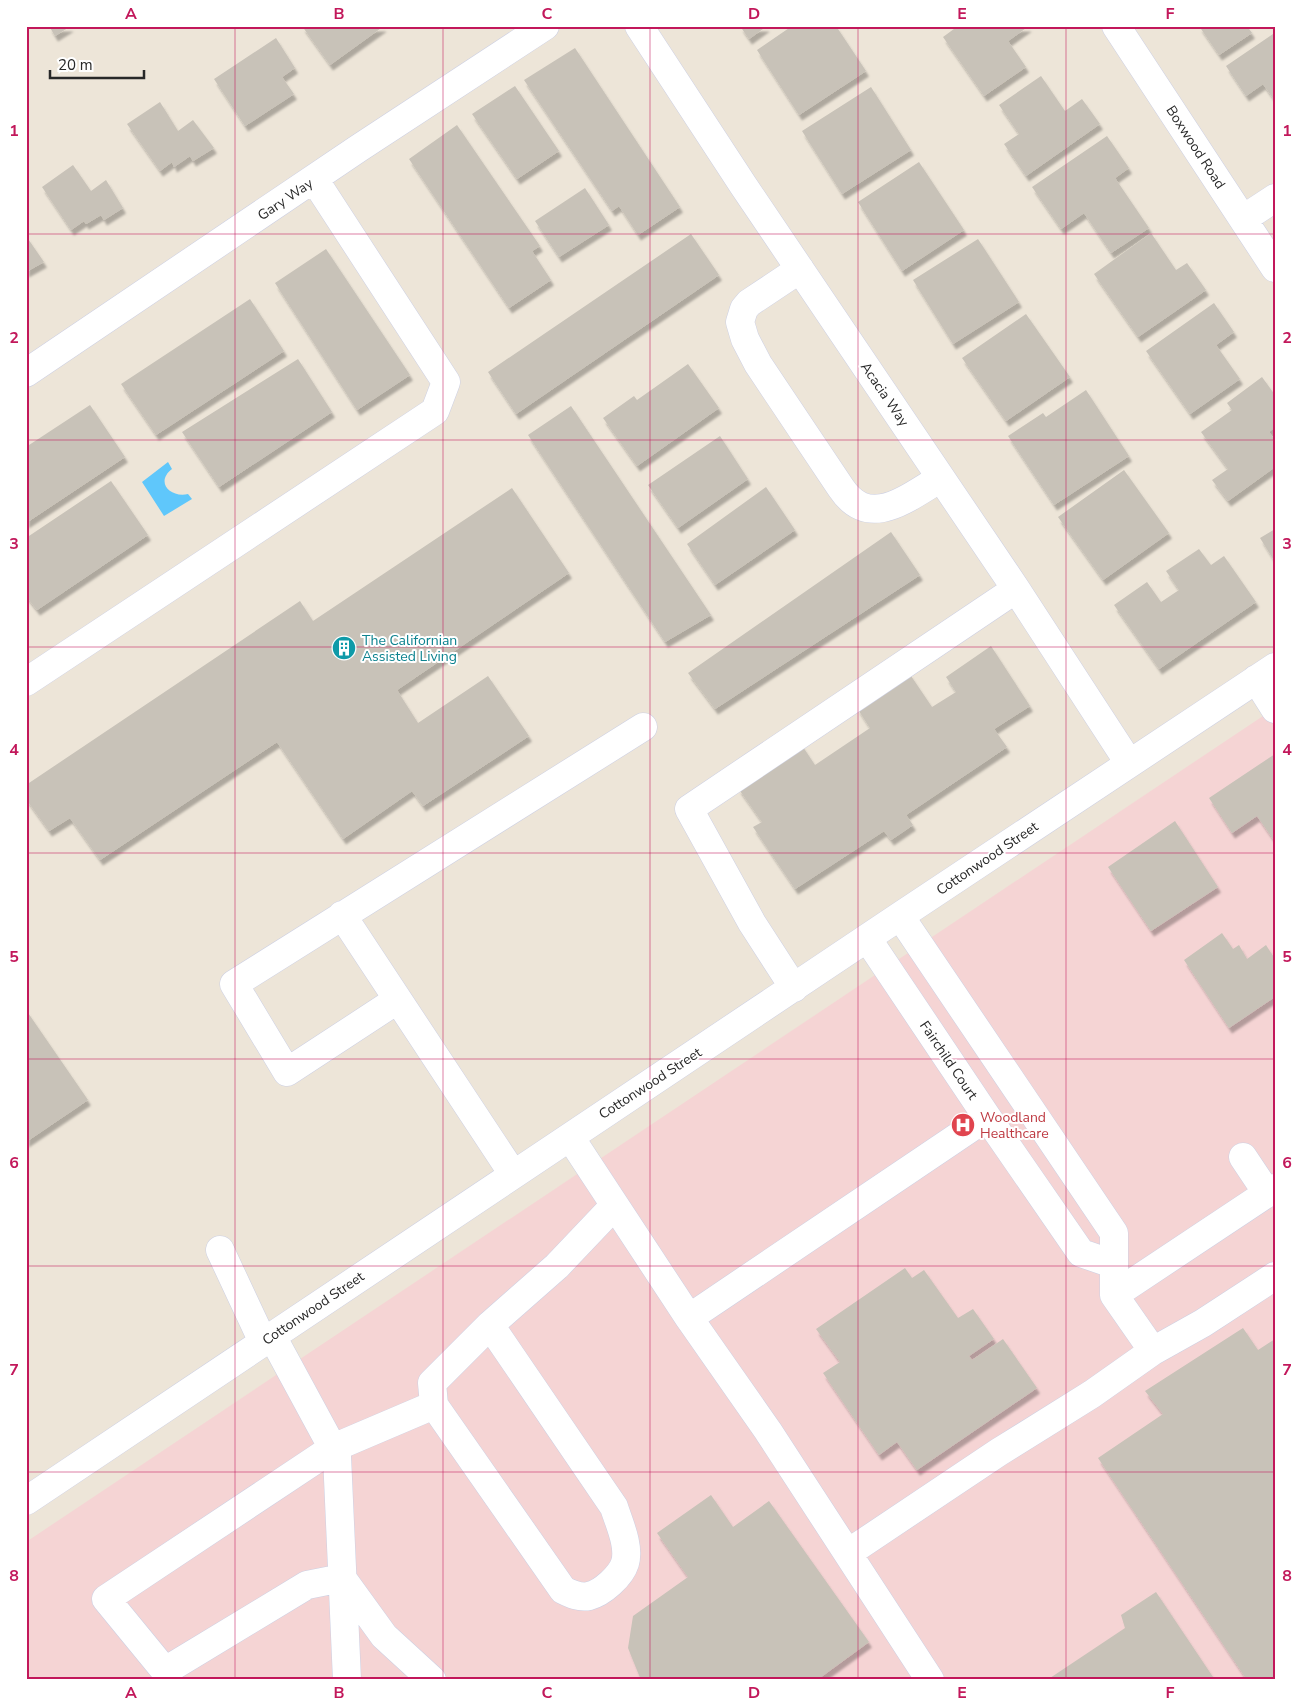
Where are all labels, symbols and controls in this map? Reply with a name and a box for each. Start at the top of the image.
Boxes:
text: A [125,3,137,25]
text: B [333,3,345,25]
text: C [542,3,553,25]
text: D [748,3,760,25]
text: E [957,3,967,25]
text: F [1166,3,1175,25]
scale bar [50,48,144,80]
text: 20 m [58,55,93,75]
street label: Boxwood Road [1162,102,1230,193]
text: 1 [9,120,19,142]
text: 1 [1282,120,1292,142]
street label: Gary Way [254,173,317,225]
text: 2 [9,327,19,349]
text: 2 [1282,327,1292,349]
street label: Acacia Way [856,358,914,431]
text: 3 [9,533,19,555]
text: 3 [1282,533,1292,555]
place label: The Californian Assisted Living [362,631,457,666]
building icon: The Californian Assisted Living [331,635,357,661]
text: 4 [9,739,19,761]
text: 4 [1282,739,1292,761]
street label: Cottonwood Street [933,817,1042,900]
text: 5 [9,946,19,968]
text: 5 [1282,946,1292,968]
street label: Fairchild Court [915,1017,982,1104]
street label: Cottonwood Street [595,1043,705,1124]
place label: Woodland Healthcare [980,1108,1049,1143]
hospital icon: Woodland Healthcare [950,1112,976,1138]
text: 6 [9,1152,19,1174]
text: 6 [1282,1152,1292,1174]
street label: Cottonwood Street [259,1267,368,1350]
text: 7 [9,1359,19,1381]
text: 7 [1282,1359,1292,1381]
text: 8 [9,1565,19,1587]
text: 8 [1282,1565,1292,1587]
text: A [125,1682,137,1704]
text: B [333,1682,345,1704]
text: C [542,1682,553,1704]
text: D [748,1682,760,1704]
text: E [957,1682,967,1704]
text: F [1166,1682,1175,1704]

